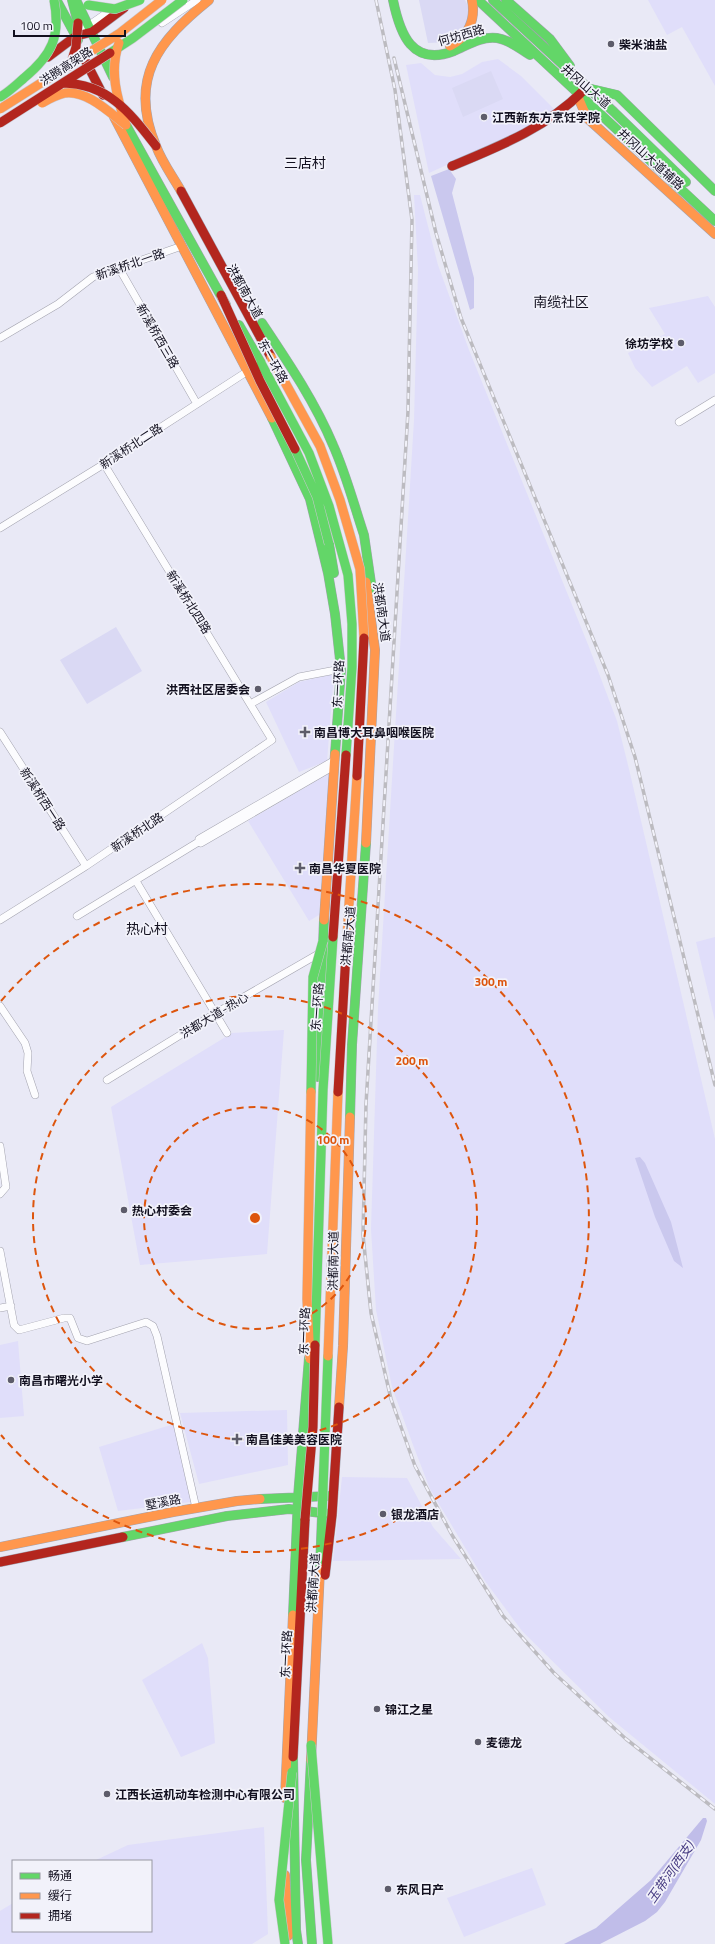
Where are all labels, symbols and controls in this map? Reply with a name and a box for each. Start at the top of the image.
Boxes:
scale bar [14,12,125,38]
text: 100 m [20,16,53,35]
street label: 何坊西路 [435,19,487,51]
place label: 柴米油盐 [619,35,668,54]
marker: 柴米油盐 [606,39,616,49]
street label: 洪腾高架路 [36,42,96,90]
street label: 井冈山大道 [557,59,615,113]
place label: 江西新东方烹饪学院 [492,108,600,127]
marker: 江西新东方烹饪学院 [479,112,489,122]
street label: 井冈山大道辅路 [613,124,689,194]
district label: 三店村 [284,152,326,173]
street label: 新溪桥北一路 [93,243,167,285]
street label: 洪都南大道 [222,260,268,322]
district label: 南缆社区 [533,291,589,312]
street label: 新溪桥西三路 [132,300,184,372]
place label: 徐坊学校 [625,334,673,353]
street label: 东一环路 [253,335,293,387]
marker: 徐坊学校 [676,338,686,348]
street label: 新溪桥北二路 [96,418,166,474]
street label: 新溪桥北四路 [162,566,216,638]
street label: 洪都南大道 [368,581,396,643]
street label: 东一环路 [327,660,349,708]
place label: 洪西社区居委会 [166,680,250,699]
marker: 洪西社区居委会 [253,684,263,694]
place label: 南昌博大耳鼻咽喉医院 [314,723,434,742]
marker: 南昌博大耳鼻咽喉医院 [299,726,311,738]
street label: 新溪桥西一路 [15,764,71,834]
street label: 新溪桥北路 [107,807,167,857]
place label: 南昌华夏医院 [309,859,381,878]
marker: 南昌华夏医院 [294,862,306,874]
street label: 洪都南大道 [336,905,360,967]
district label: 热心村 [126,918,168,939]
text: 300 m [475,972,507,991]
street label: 东一环路 [306,982,328,1032]
street label: 洪都大道-热心 [176,987,252,1043]
text: 200 m [396,1051,428,1070]
text: 100 m [317,1130,349,1149]
place label: 热心村委会 [132,1201,192,1220]
marker: 热心村委会 [119,1205,129,1215]
centre of rings [248,1211,262,1225]
street label: 洪都南大道 [323,1231,343,1291]
street label: 东一环路 [294,1307,314,1355]
place label: 南昌市曙光小学 [19,1371,103,1390]
marker: 南昌市曙光小学 [6,1375,16,1385]
place label: 南昌佳美美容医院 [246,1430,342,1449]
marker: 南昌佳美美容医院 [231,1433,243,1445]
street label: 墅溪路 [144,1489,182,1515]
place label: 银龙酒店 [391,1505,439,1524]
marker: 银龙酒店 [378,1509,388,1519]
street label: 洪都南大道 [301,1552,325,1614]
street label: 东一环路 [275,1630,297,1678]
place label: 锦江之星 [385,1700,433,1719]
marker: 锦江之星 [372,1704,382,1714]
place label: 麦德龙 [486,1733,522,1752]
marker: 麦德龙 [473,1737,483,1747]
place label: 江西长运机动车检测中心有限公司 [115,1785,295,1804]
marker: 江西长运机动车检测中心有限公司 [102,1789,112,1799]
water label: 玉带河(西支) [641,1836,699,1907]
legend [12,1860,152,1932]
text: 畅通 [48,1866,72,1885]
place label: 东风日产 [396,1880,444,1899]
marker: 东风日产 [383,1884,393,1894]
text: 缓行 [48,1886,72,1905]
text: 拥堵 [48,1906,72,1925]

